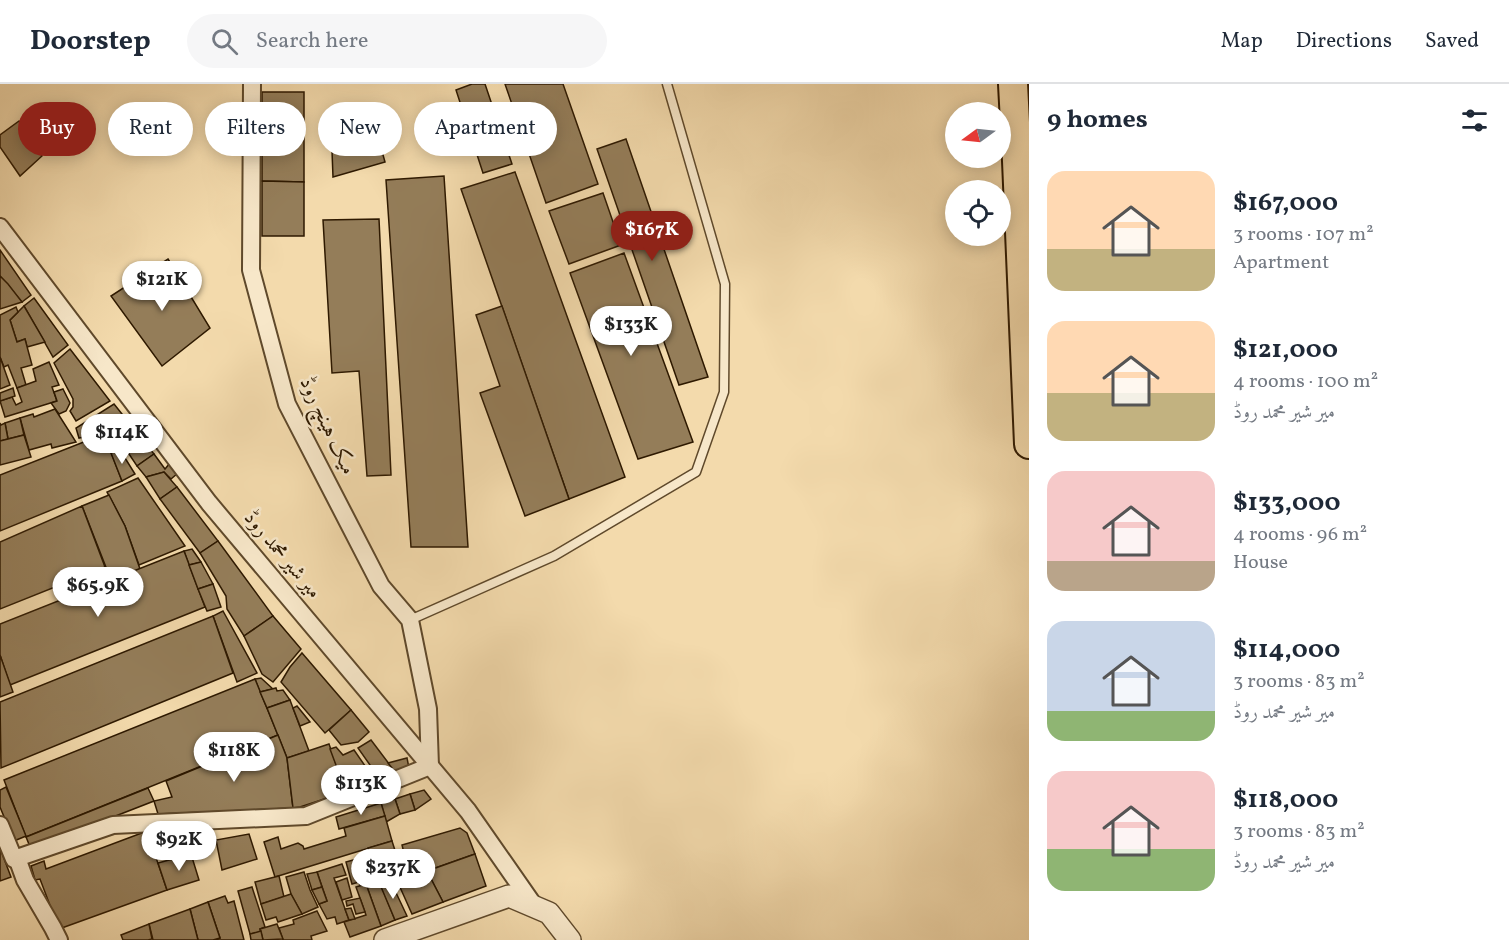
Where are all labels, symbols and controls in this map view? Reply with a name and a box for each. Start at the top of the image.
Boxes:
search box [187,14,607,68]
text: Doorstep [30,22,151,61]
icon: search [208,25,241,58]
text: Search here [256,26,369,57]
text: Map [1221,27,1263,56]
text: Directions [1296,27,1392,56]
text: Saved [1425,27,1479,56]
chip: Buy [18,102,96,156]
chip: Rent [108,102,193,156]
chip: Filters [205,102,306,156]
chip: New [318,102,402,156]
chip: Apartment [414,102,557,156]
north arrow [945,102,1011,168]
map controls [945,102,1011,246]
text: 9 homes [1047,102,1148,138]
icon: filters [1458,104,1491,137]
button: locate [945,180,1011,246]
text: $167,000 [1233,185,1338,221]
icon: home [1095,195,1167,267]
pin: $167K [610,211,694,262]
text: $167K [625,216,679,244]
text: 3 rooms · 107 m² [1233,221,1374,249]
text: Apartment [1233,249,1329,277]
pin: $121K [120,261,204,312]
text: $121K [136,266,188,294]
pin: $133K [589,306,673,357]
text: $133K [604,311,658,339]
text: $121,000 [1233,332,1338,368]
icon: home [1095,345,1167,417]
text: 4 rooms · 100 m² [1233,368,1378,396]
street label: میک ہینچ روڈ [289,372,362,481]
text: میر شیر محمد روڈ [1233,399,1335,427]
pin: $114K [80,414,164,465]
text: $114K [95,419,149,447]
text: $133,000 [1233,485,1340,521]
icon: home [1095,495,1167,567]
street label: میر شیر محمد روڈ [236,505,328,605]
text: 4 rooms · 96 m² [1233,521,1367,549]
text: House [1233,549,1288,577]
pin: $65.9K [49,567,147,618]
text: $65.9K [67,572,129,600]
text: $114,000 [1233,632,1340,668]
icon: home [1095,645,1167,717]
text: 3 rooms · 83 m² [1233,668,1365,696]
text: میر شیر محمد روڈ [1233,699,1335,727]
pin: $118K [192,732,276,783]
text: $118K [208,737,260,765]
pin: $113K [319,765,403,816]
text: $113K [335,770,387,798]
text: $118,000 [1233,782,1338,818]
icon: home [1095,795,1167,867]
text: 3 rooms · 83 m² [1233,818,1365,846]
pin: $92K [143,821,215,872]
text: $92K [155,826,203,854]
pin: $237K [351,849,435,900]
text: میر شیر محمد روڈ [1233,849,1335,877]
text: $237K [365,854,421,882]

